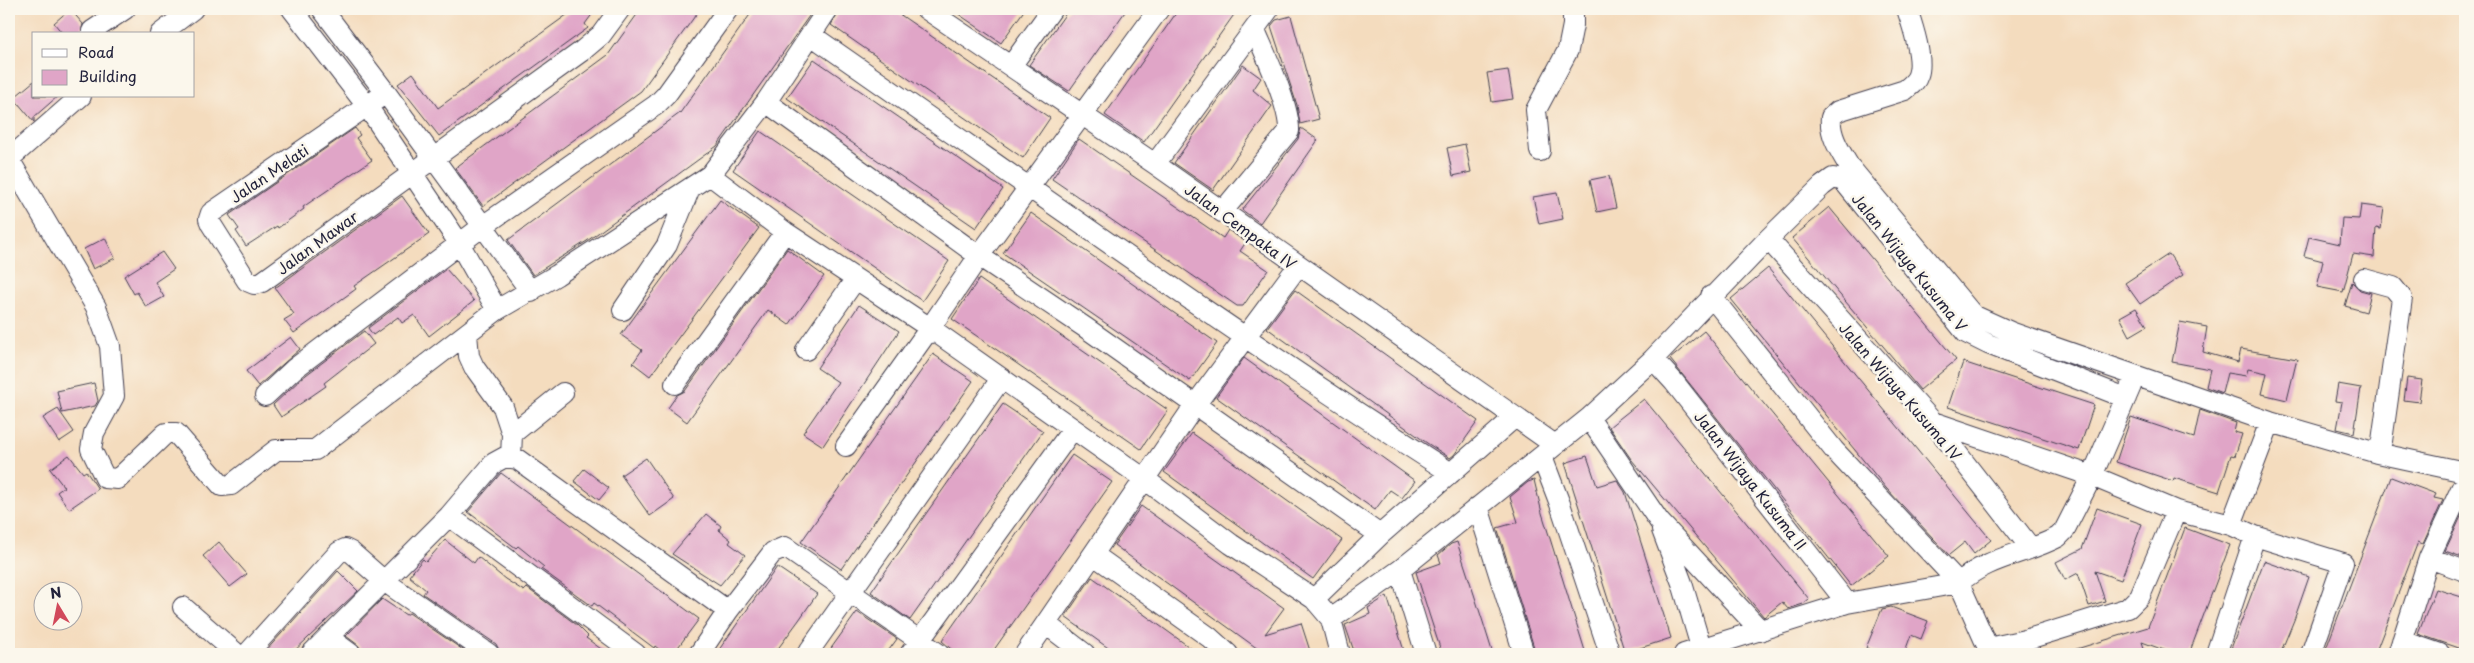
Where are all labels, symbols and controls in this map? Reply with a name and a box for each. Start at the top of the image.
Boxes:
legend [32,32,195,98]
text: Road [78,40,114,63]
text: Building [78,64,137,87]
street label: Jalan Melati [225,138,313,208]
street label: Jalan Cempaka IV [1180,177,1302,275]
street label: Jalan Wijaya Kusuma V [1847,188,1973,336]
street label: Jalan Mawar [271,204,363,280]
street label: Jalan Wijaya Kusuma IV [1834,317,1968,465]
street label: Jalan Wijaya Kusuma II [1689,406,1813,554]
north arrow [32,580,82,630]
text: N [48,581,63,604]

